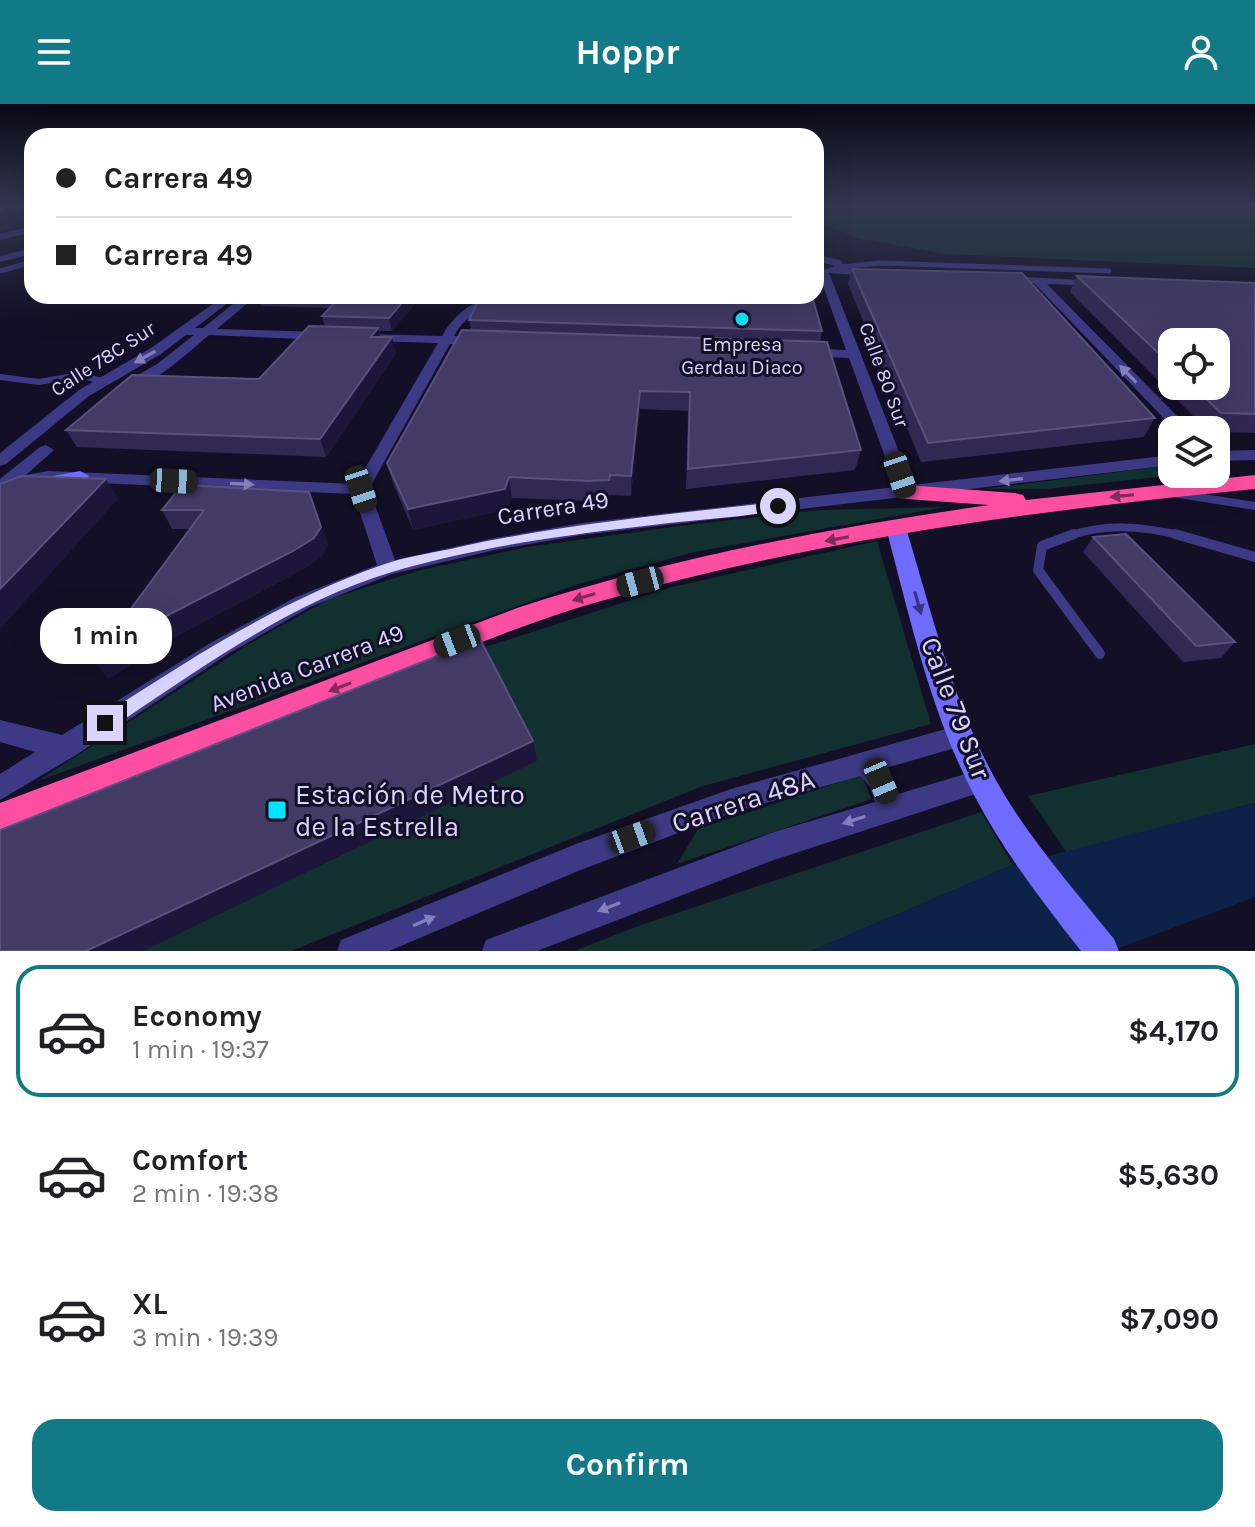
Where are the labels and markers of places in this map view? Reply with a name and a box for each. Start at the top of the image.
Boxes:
marker: Empresa Gerdau Diaco [733,310,751,328]
place label: Empresa Gerdau Diaco [681,333,803,379]
place label: Estación de Metro de la Estrella [295,778,525,843]
marker: Estación de Metro de la Estrella [266,799,288,821]

